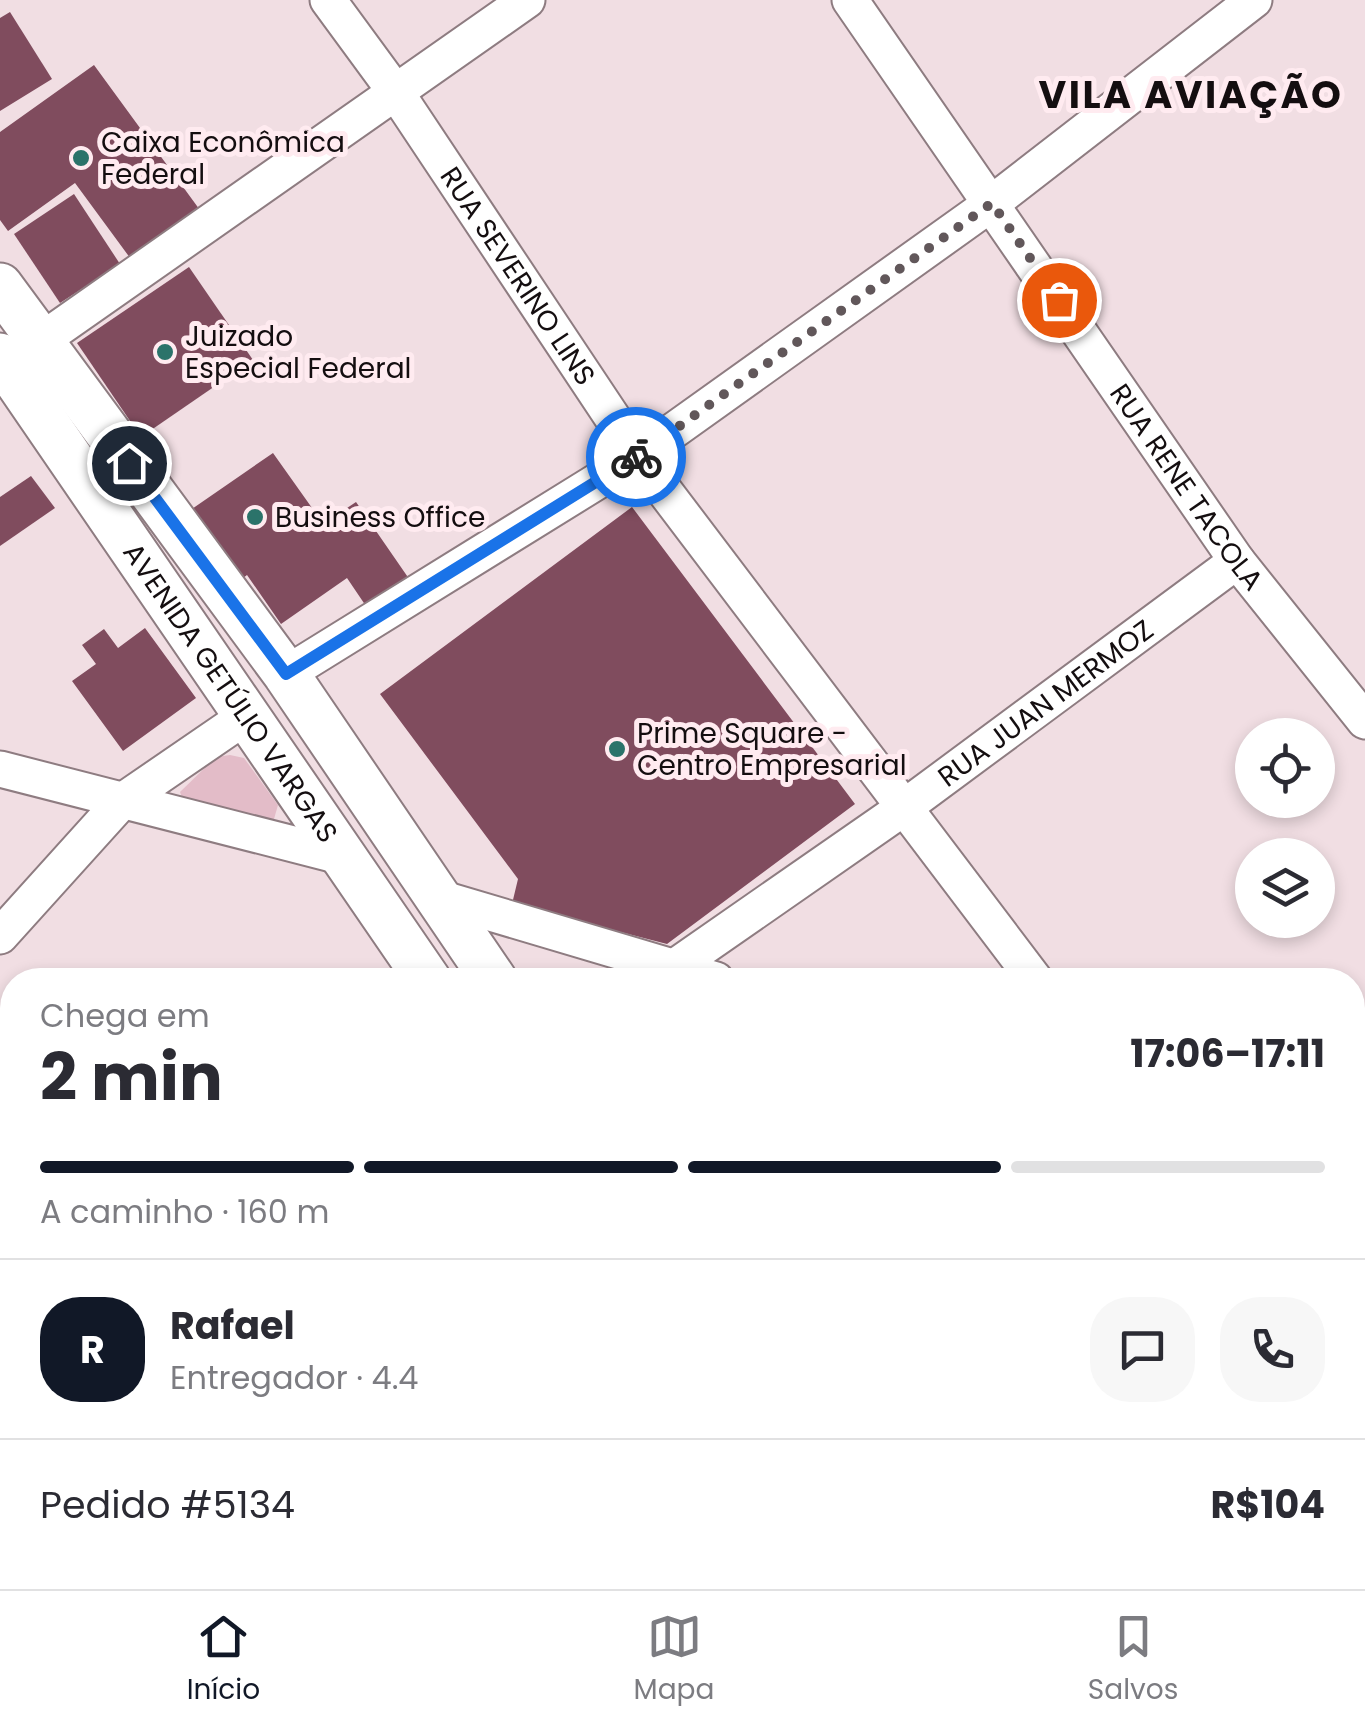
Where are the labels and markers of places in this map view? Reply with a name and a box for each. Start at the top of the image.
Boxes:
place label: Caixa Econômica Federal [101,123,345,194]
marker: Caixa Econômica Federal [70,147,92,169]
pin [1017,258,1102,343]
place label: Juizado Especial Federal [185,317,411,388]
marker: Juizado Especial Federal [154,341,176,363]
pin [87,421,172,506]
place label: Business Office [275,498,485,537]
marker: Business Office [244,506,266,528]
place label: Prime Square - Centro Empresarial [637,714,907,785]
marker: Prime Square - Centro Empresarial [606,738,628,760]

